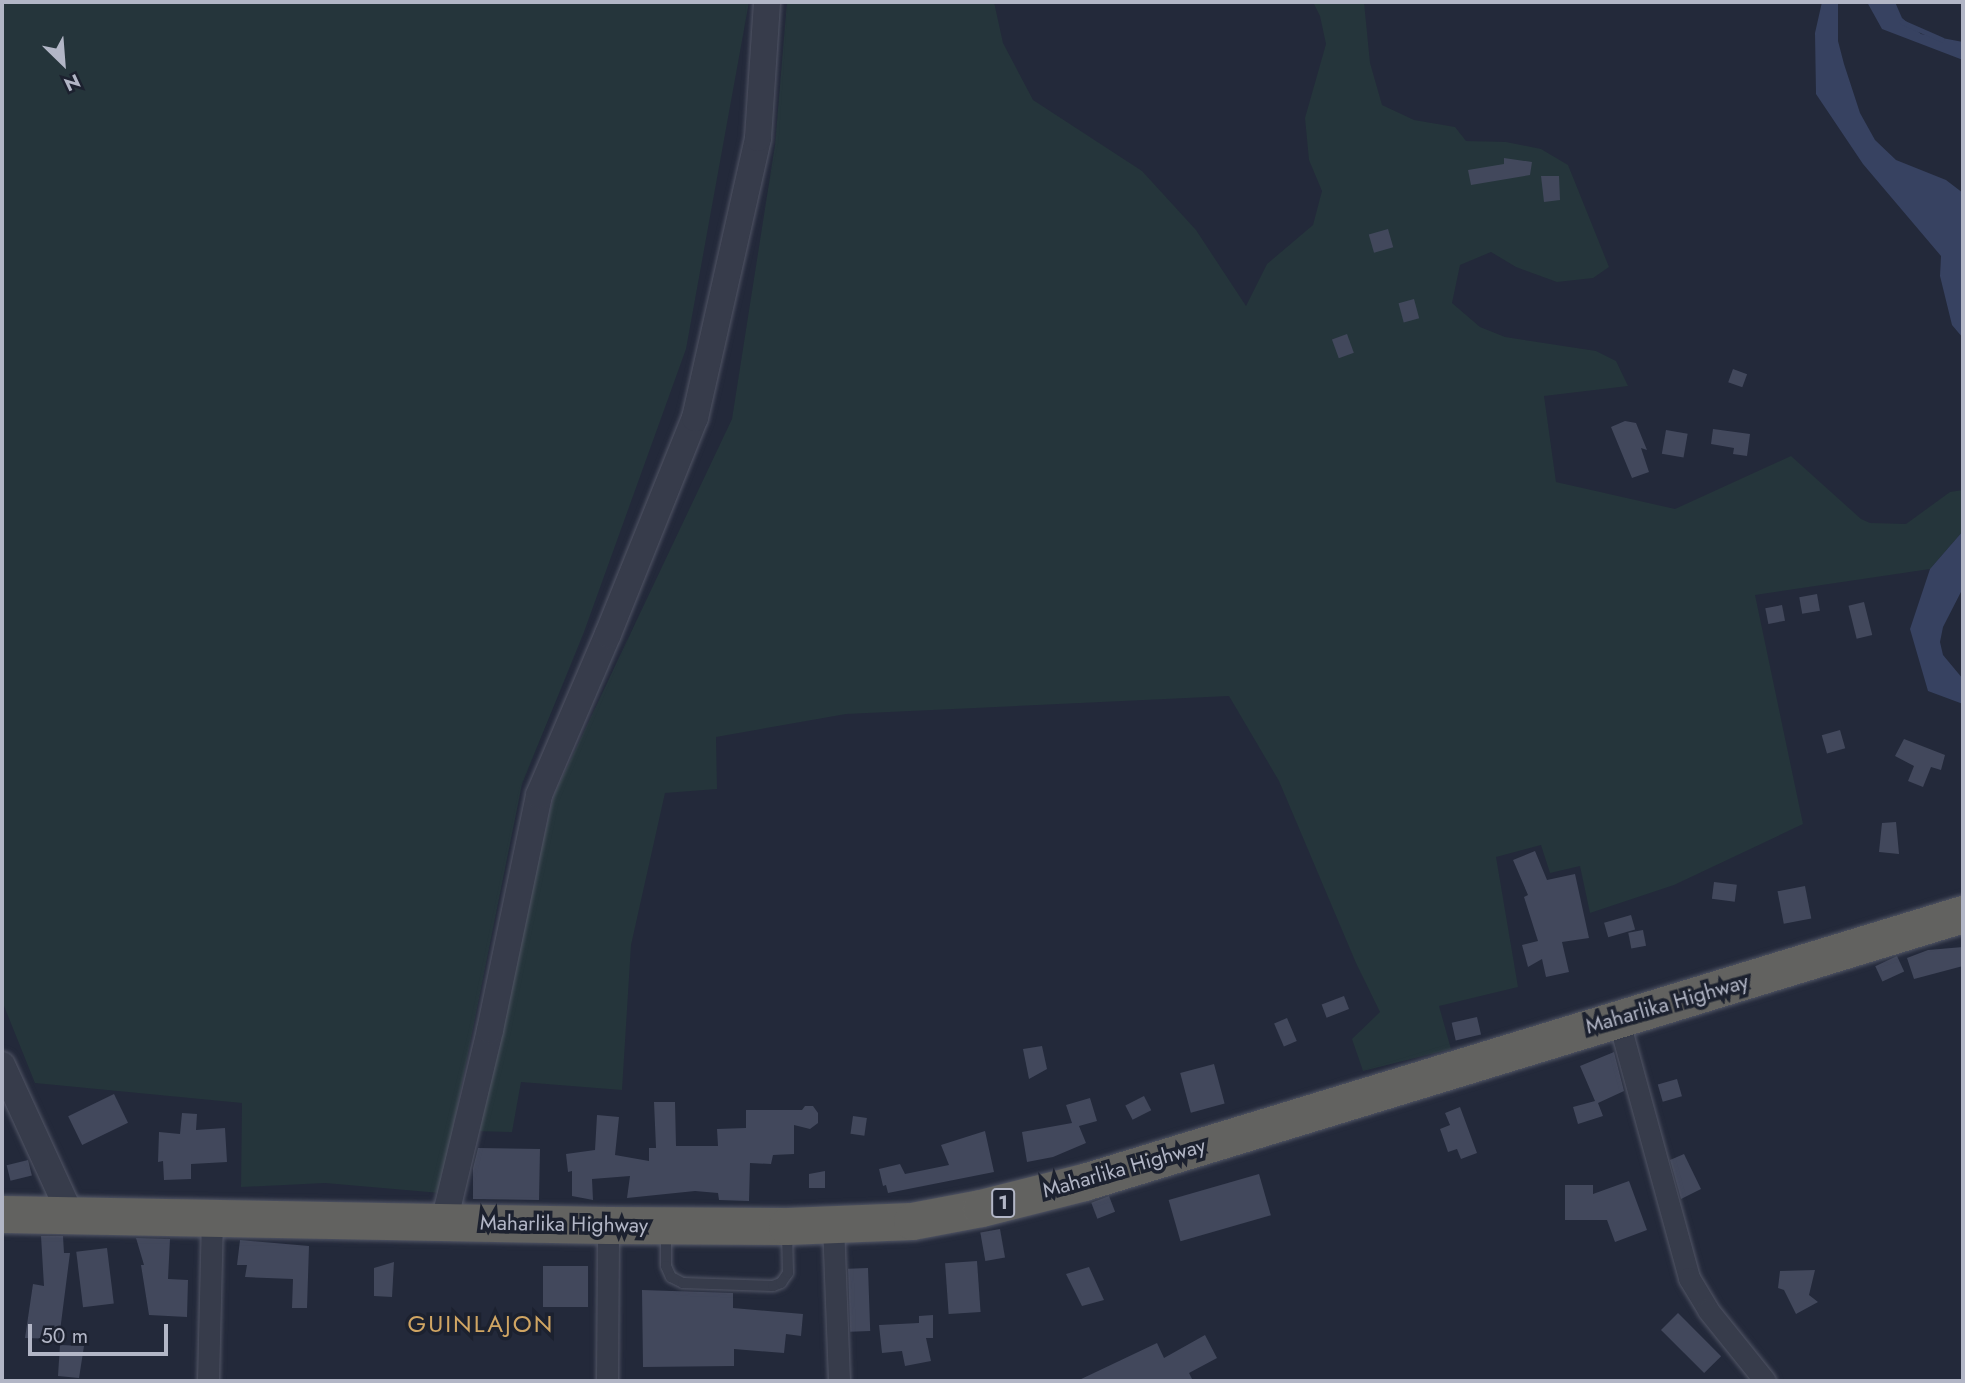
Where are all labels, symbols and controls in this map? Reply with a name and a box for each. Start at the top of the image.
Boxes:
north arrow [28,28,98,98]
text: N [60,67,85,98]
street label: Maharlika Highway [1583,969,1751,1039]
street label: Maharlika Highway [1040,1133,1208,1203]
road number: 1 [991,1188,1015,1218]
street label: Maharlika Highway [480,1210,648,1238]
scale bar [32,1310,172,1354]
district label: GUINLAJON [409,1310,553,1338]
text: 50 m [41,1321,88,1351]

